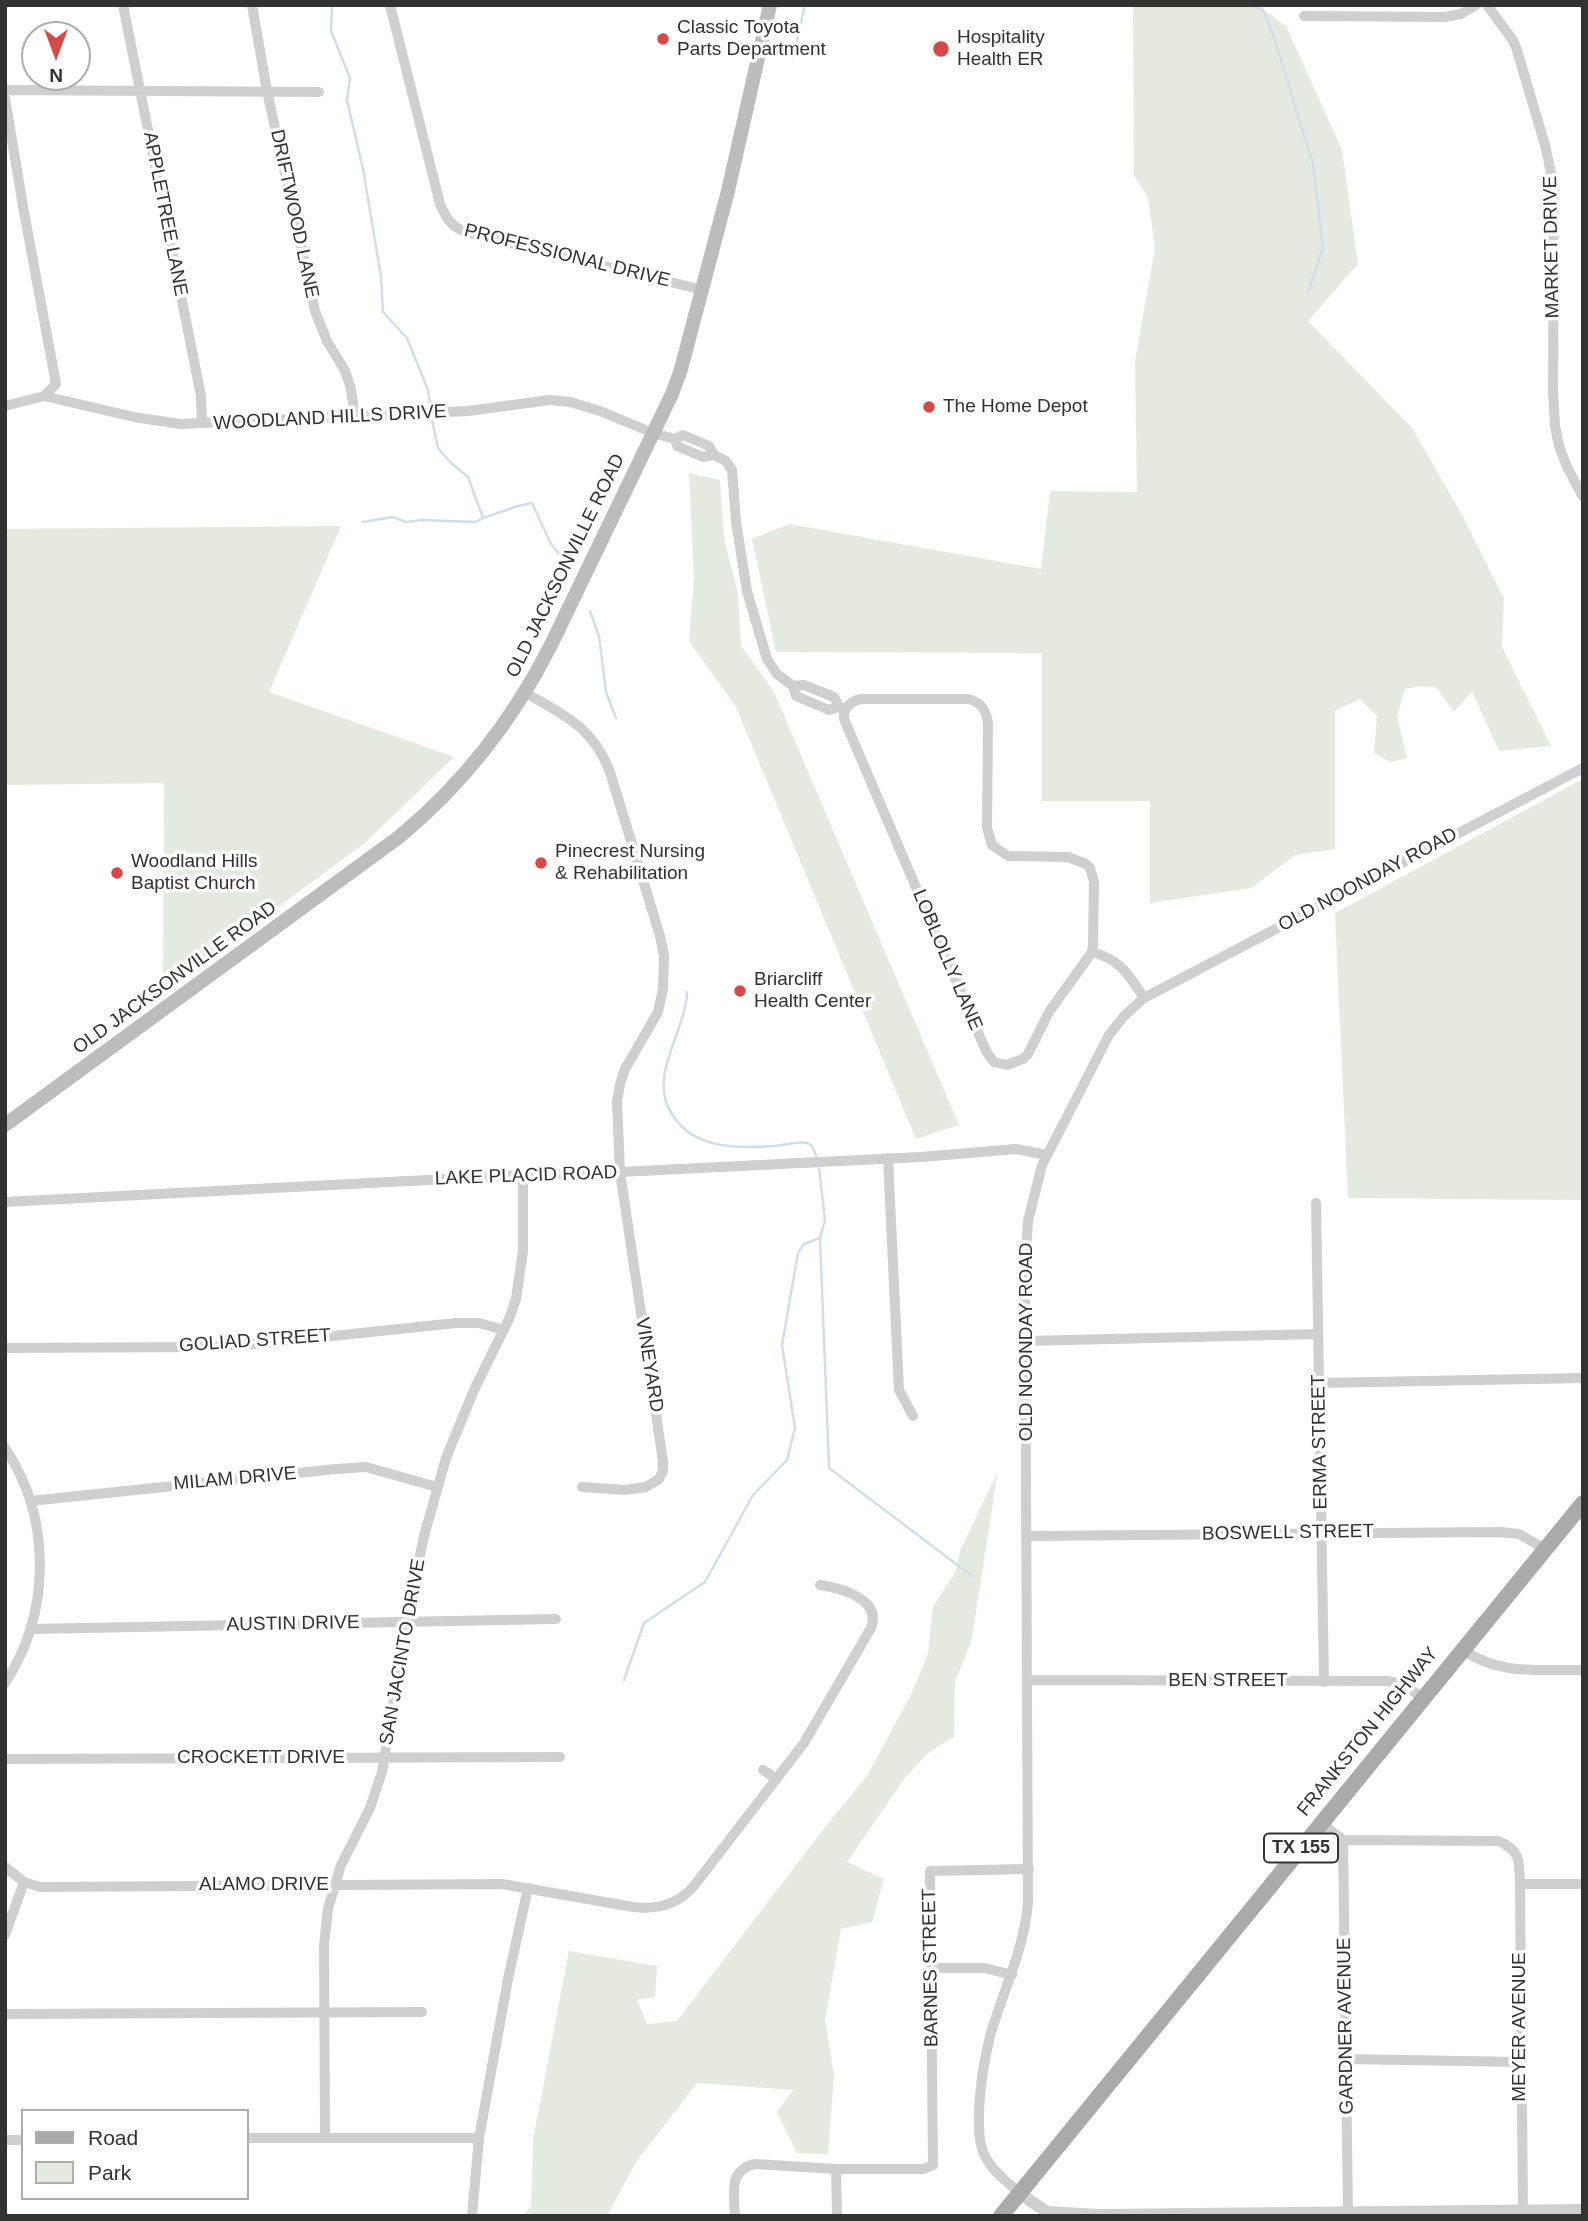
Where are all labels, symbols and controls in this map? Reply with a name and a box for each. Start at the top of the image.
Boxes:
place label: Classic Toyota Parts Department [677,17,826,61]
north arrow [21,21,91,91]
place label: Hospitality Health ER [957,27,1045,71]
marker: Classic Toyota Parts Department [655,31,671,47]
marker: Hospitality Health ER [931,39,951,59]
text: N [49,65,63,86]
street label: DRIFTWOOD LANE [265,127,323,301]
street label: APPLETREE LANE [138,130,192,298]
street label: MARKET DRIVE [1539,176,1565,318]
street label: PROFESSIONAL DRIVE [462,219,672,293]
place label: The Home Depot [943,396,1088,418]
marker: The Home Depot [921,399,937,415]
street label: WOODLAND HILLS DRIVE [213,401,447,435]
street label: OLD JACKSONVILLE ROAD [502,450,630,682]
street label: OLD NOONDAY ROAD [1275,823,1461,937]
place label: Pinecrest Nursing & Rehabilitation [555,841,705,885]
place label: Woodland Hills Baptist Church [131,851,257,895]
marker: Pinecrest Nursing & Rehabilitation [533,855,549,871]
marker: Woodland Hills Baptist Church [109,865,125,881]
street label: LOBLOLLY LANE [907,886,987,1034]
street label: OLD JACKSONVILLE ROAD [69,896,281,1060]
place label: Briarcliff Health Center [754,969,871,1013]
marker: Briarcliff Health Center [732,983,748,999]
street label: LAKE PLACID ROAD [434,1161,618,1191]
street label: OLD NOONDAY ROAD [1016,1242,1038,1442]
street label: VINEYARD [630,1316,668,1414]
street label: GOLIAD STREET [178,1324,332,1358]
street label: ERMA STREET [1307,1374,1333,1510]
street label: MILAM DRIVE [172,1462,298,1496]
street label: BOSWELL STREET [1202,1520,1374,1546]
street label: SAN JACINTO DRIVE [375,1557,431,1747]
street label: AUSTIN DRIVE [226,1611,360,1637]
street label: FRANKSTON HIGHWAY [1293,1643,1443,1821]
street label: BEN STREET [1168,1670,1288,1692]
street label: CROCKETT DRIVE [177,1747,345,1769]
road number: TX 155 [1264,1834,1338,1862]
street label: ALAMO DRIVE [199,1874,329,1896]
street label: BARNES STREET [918,1889,944,2047]
street label: GARDNER AVENUE [1333,1937,1359,2115]
street label: MEYER AVENUE [1509,1952,1531,2102]
legend [21,2109,248,2200]
text: Road [88,2126,138,2149]
text: Park [88,2161,131,2184]

